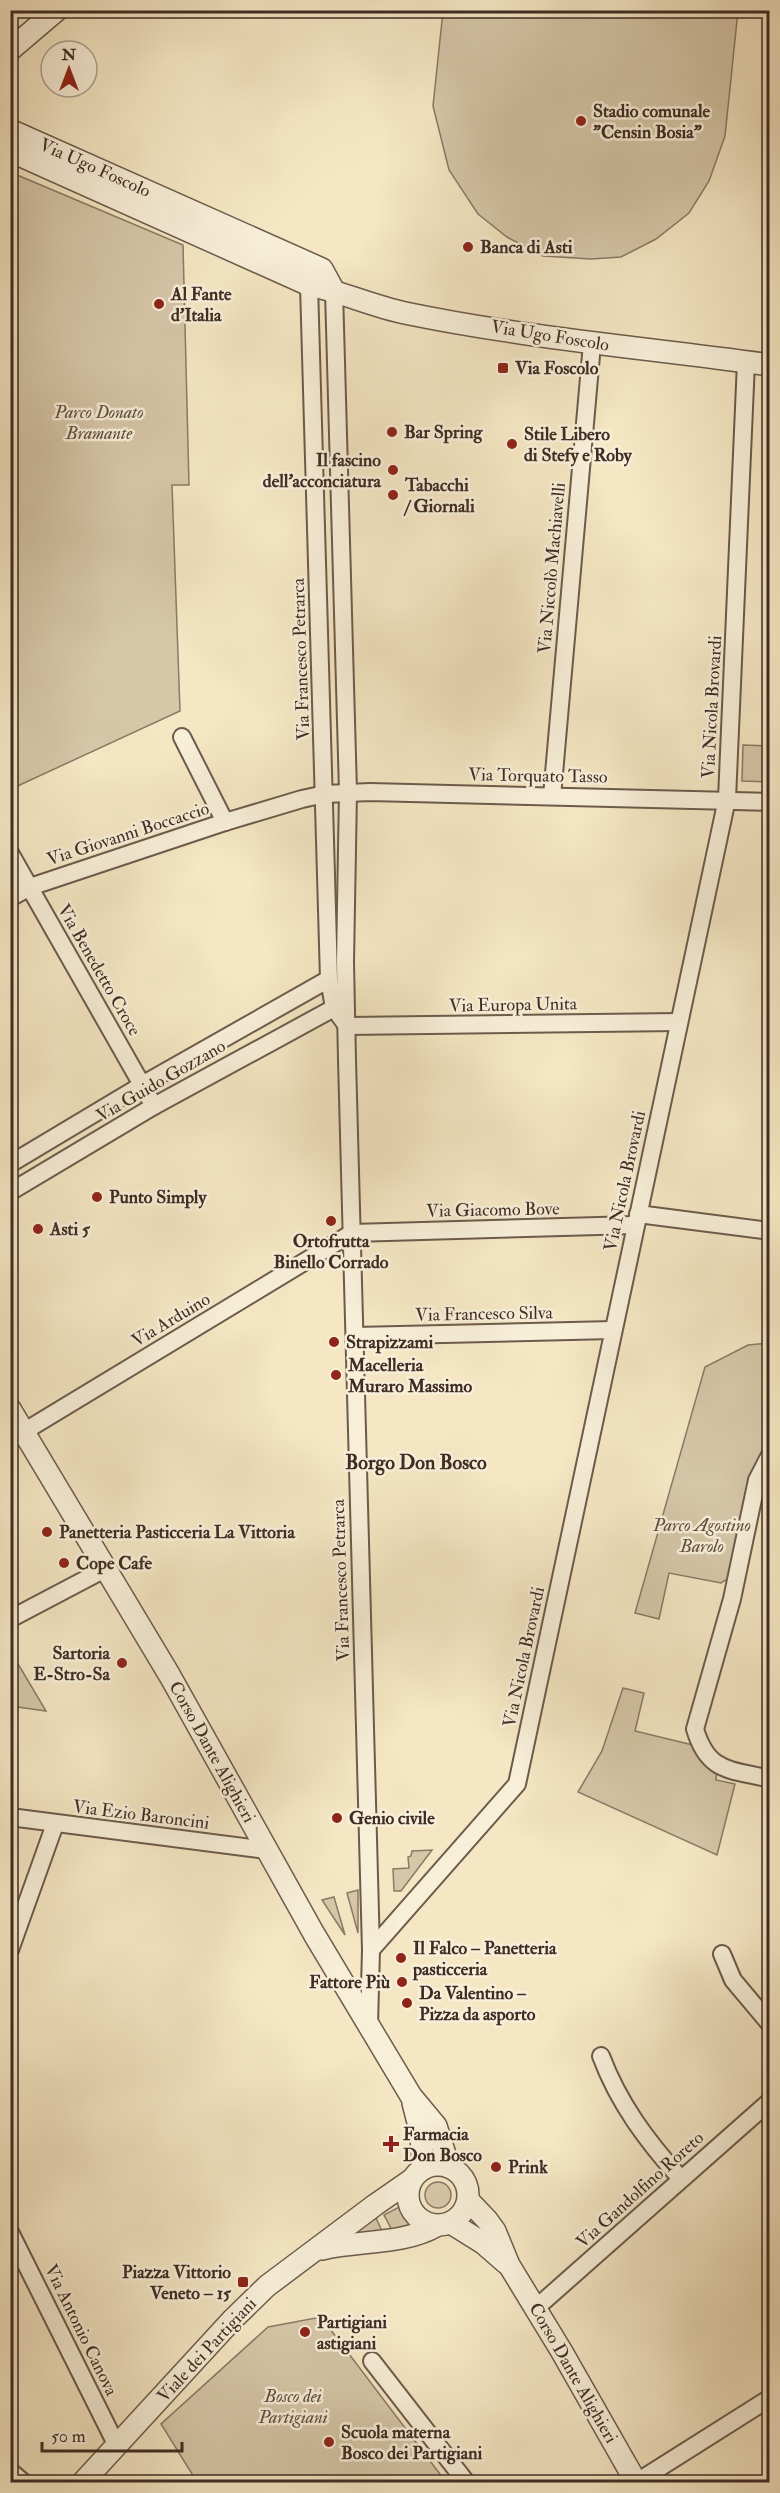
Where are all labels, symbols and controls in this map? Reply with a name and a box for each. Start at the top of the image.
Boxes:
north arrow [39,39,99,99]
text: N [61,45,77,65]
place label: Stadio comunale "Censin Bosia" [593,100,710,144]
marker: Stadio comunale "Censin Bosia" [574,114,588,128]
street label: Via Ugo Foscolo [36,133,154,203]
place label: Banca di Asti [480,236,573,259]
marker: Banca di Asti [461,240,475,254]
place label: Al Fante d'Italia [170,283,232,327]
marker: Al Fante d'Italia [152,297,166,311]
street label: Via Ugo Foscolo [489,315,611,357]
place label: Via Foscolo [514,357,599,380]
marker: Via Foscolo [496,361,510,375]
park label: Parco Donato Bramante [53,401,144,445]
place label: Bar Spring [404,421,484,444]
place label: Stile Libero di Stefy e Roby [524,423,633,467]
marker: Bar Spring [385,425,399,439]
marker: Stile Libero di Stefy e Roby [505,437,519,451]
place label: Il fascino dell'acconciatura [263,449,382,493]
marker: Il fascino dell'acconciatura [386,463,400,477]
place label: Tabacchi / Giornali [403,474,475,518]
street label: Via Niccolò Machiavelli [533,481,571,655]
marker: Tabacchi / Giornali [386,488,400,502]
street label: Via Francesco Petrarca [287,577,315,740]
street label: Via Nicola Brovardi [697,635,727,779]
street label: Via Torquato Tasso [468,763,608,789]
street label: Via Giovanni Boccaccio [44,797,212,871]
street label: Via Benedetto Croce [52,900,146,1040]
street label: Via Europa Unita [449,992,578,1018]
street label: Via Guido Gozzano [92,1034,230,1127]
street label: Via Nicola Brovardi [599,1108,651,1253]
place label: Punto Simply [109,1186,207,1209]
marker: Punto Simply [90,1190,104,1204]
street label: Via Giacomo Bove [426,1197,560,1223]
marker: Ortofrutta Binello Corrado [324,1214,338,1228]
place label: Asti 5 [49,1218,91,1241]
marker: Asti 5 [31,1222,45,1236]
place label: Ortofrutta Binello Corrado [273,1230,389,1274]
street label: Via Arduino [128,1287,215,1352]
street label: Via Francesco Silva [415,1301,554,1327]
place label: Strapizzami [346,1331,434,1354]
marker: Strapizzami [327,1335,341,1349]
place label: Macelleria Muraro Massimo [347,1354,472,1398]
marker: Macelleria Muraro Massimo [329,1368,343,1382]
district label: Borgo Don Bosco [345,1450,487,1476]
street label: Via Francesco Petrarca [327,1498,355,1661]
park label: Parco Agostino Barolo [652,1514,751,1558]
place label: Panetteria Pasticceria La Vittoria [59,1521,295,1544]
marker: Panetteria Pasticceria La Vittoria [40,1525,54,1539]
place label: Cope Cafe [76,1552,153,1575]
marker: Cope Cafe [57,1556,71,1570]
street label: Via Nicola Brovardi [498,1584,550,1729]
place label: Sartoria E-Stro-Sa [33,1642,111,1686]
marker: Sartoria E-Stro-Sa [115,1656,129,1670]
street label: Corso Dante Alighieri [164,1677,261,1827]
street label: Via Ezio Baroncini [71,1795,211,1835]
place label: Genio civile [349,1807,435,1830]
marker: Genio civile [330,1811,344,1825]
place label: Il Falco – Panetteria pasticceria [412,1937,557,1981]
marker: Il Falco – Panetteria pasticceria [394,1951,408,1965]
place label: Fattore Più [309,1971,391,1994]
marker: Fattore Più [395,1975,409,1989]
place label: Da Valentino – Pizza da asporto [419,1982,536,2026]
marker: Da Valentino – Pizza da asporto [400,1996,414,2010]
place label: Farmacia Don Bosco [403,2123,482,2167]
street label: Via Gandolfino Roreto [571,2126,709,2253]
marker: Farmacia Don Bosco [384,2137,398,2151]
place label: Prink [508,2156,548,2179]
marker: Prink [489,2160,503,2174]
street label: Via Antonio Canova [39,2260,123,2400]
place label: Piazza Vittorio Veneto – 15 [122,2261,232,2305]
marker: Piazza Vittorio Veneto – 15 [236,2275,250,2289]
street label: Viale dei Partigiani [152,2292,262,2407]
street label: Corso Dante Alighieri [523,2299,623,2448]
place label: Partigiani astigiani [317,2311,387,2355]
marker: Partigiani astigiani [298,2325,312,2339]
park label: Bosco dei Partigiani [257,2385,328,2429]
scale bar [42,2415,182,2453]
place label: Scuola materna Bosco dei Partigiani [341,2421,482,2465]
text: 50 m [51,2425,86,2448]
marker: Scuola materna Bosco dei Partigiani [322,2435,336,2449]

